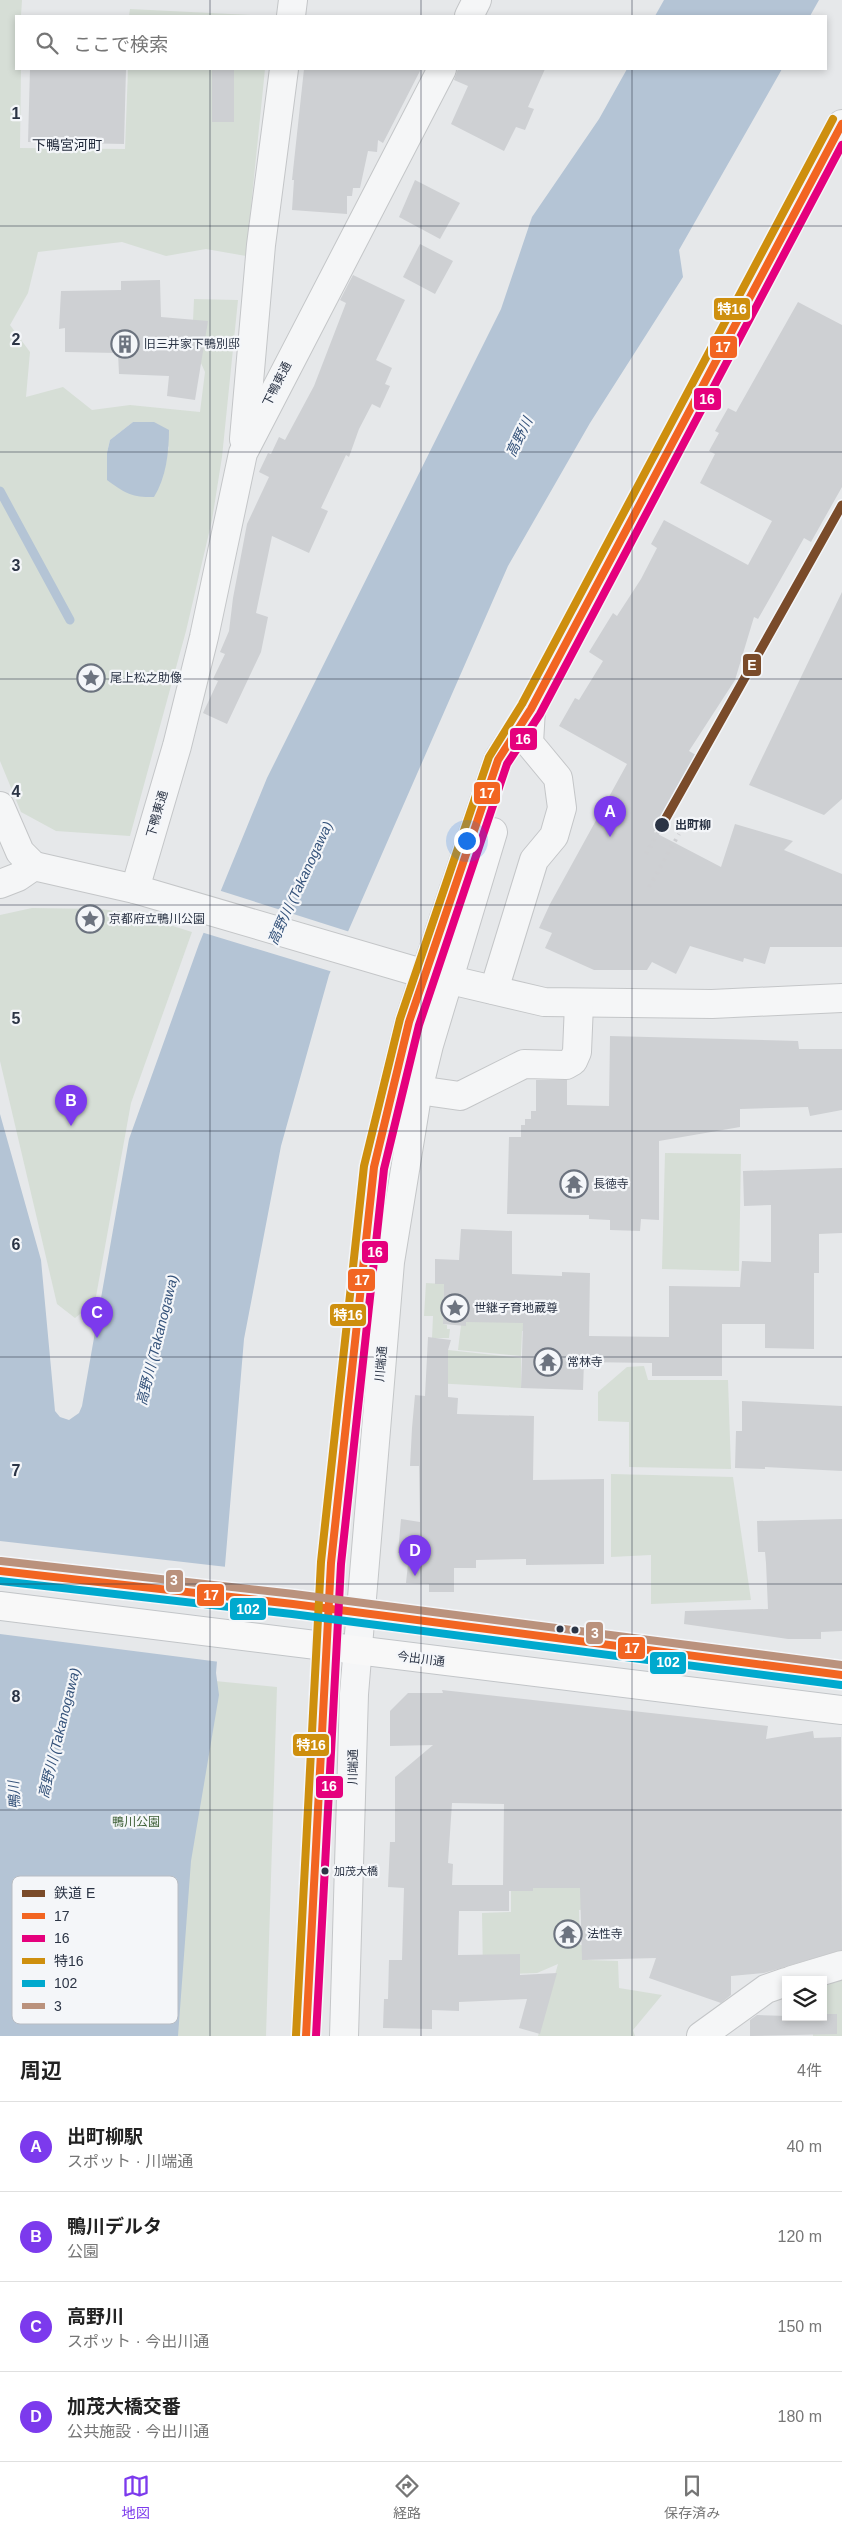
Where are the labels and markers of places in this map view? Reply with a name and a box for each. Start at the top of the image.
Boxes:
building icon: 旧三井家下鴨別邸 [110,329,140,359]
place label: 旧三井家下鴨別邸 [144,337,240,351]
place icon: 尾上松之助像 [76,663,106,693]
place label: 尾上松之助像 [110,671,182,685]
pin: A [594,796,626,837]
marker: 出町柳 [653,816,671,834]
place label: 出町柳 [675,818,711,832]
place icon: 京都府立鴨川公園 [75,904,105,934]
place label: 京都府立鴨川公園 [109,912,205,926]
pin: B [55,1085,87,1126]
temple icon: 長徳寺 [559,1169,589,1199]
place label: 長徳寺 [593,1177,629,1191]
place icon: 世継子育地蔵尊 [440,1293,470,1323]
pin: C [81,1297,113,1338]
place label: 世継子育地蔵尊 [474,1301,558,1315]
temple icon: 常林寺 [533,1347,563,1377]
place label: 常林寺 [567,1355,603,1369]
pin: D [399,1535,431,1576]
unlabelled marker [555,1624,565,1634]
unlabelled marker [570,1625,580,1635]
place label: 加茂大橋 [334,1865,378,1877]
marker: 加茂大橋 [320,1866,330,1876]
temple icon: 法性寺 [553,1919,583,1949]
place label: 法性寺 [587,1927,623,1941]

